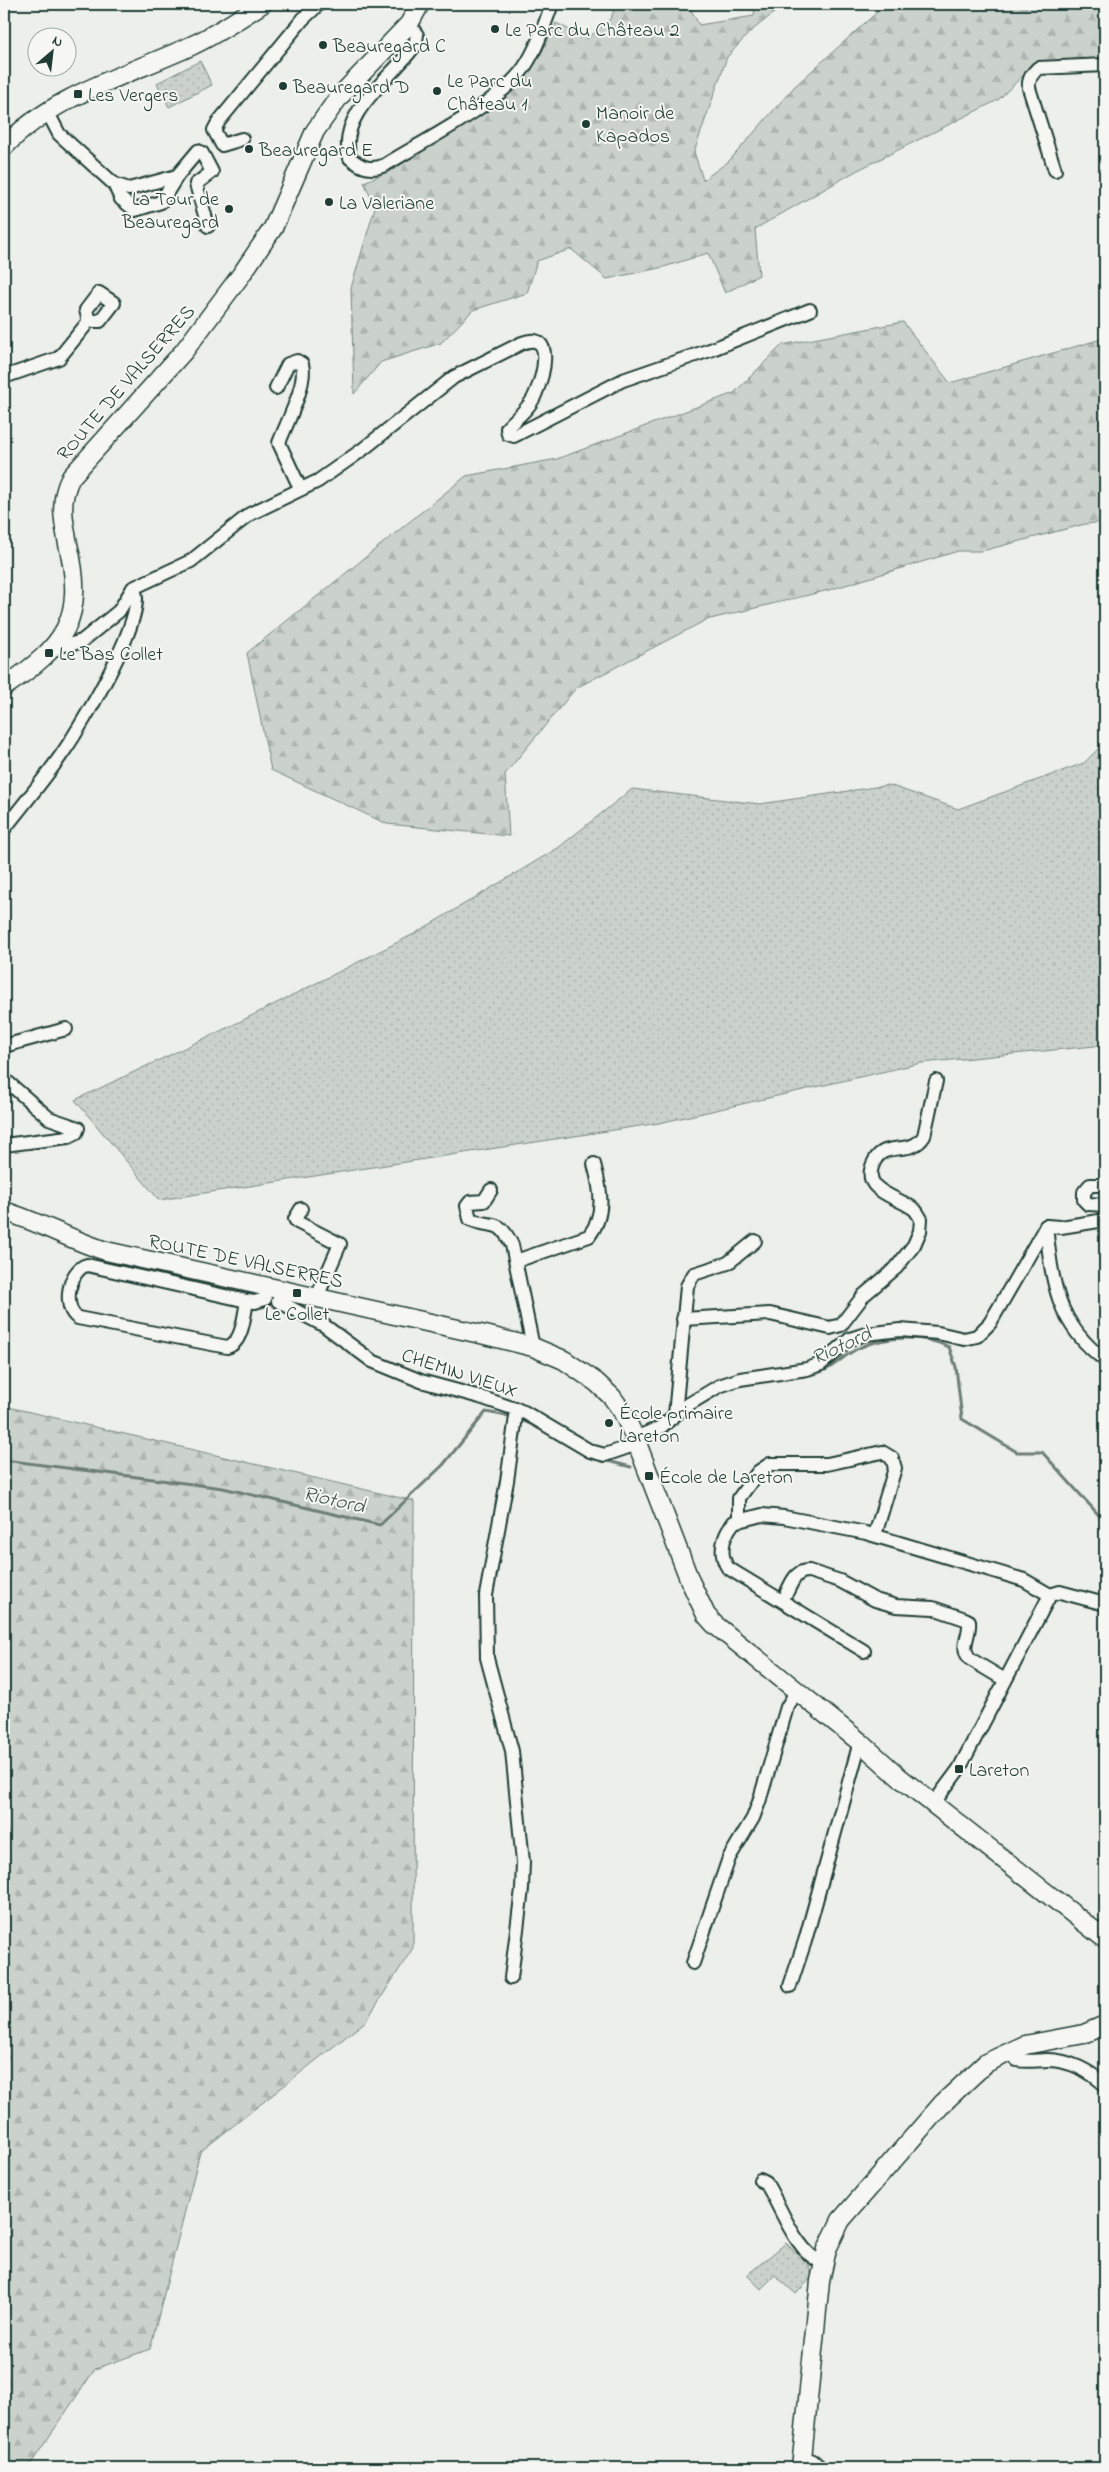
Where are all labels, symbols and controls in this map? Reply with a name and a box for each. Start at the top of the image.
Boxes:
place label: Le Parc du Château 2 [505,17,679,46]
marker: Le Parc du Château 2 [489,23,501,35]
north arrow [28,28,78,78]
text: N [48,30,67,53]
place label: Beauregard C [332,33,446,63]
marker: Beauregard C [317,39,329,51]
place label: Le Parc du Château 1 [447,68,532,120]
place label: Beauregard D [292,74,410,104]
marker: Beauregard D [277,80,289,92]
place label: Les Vergers [88,82,178,112]
marker: Le Parc du Château 1 [431,85,443,97]
marker: Les Vergers [72,88,84,100]
place label: Manoir de Kapados [596,100,674,152]
marker: Manoir de Kapados [580,118,592,130]
place label: Beauregard E [258,137,373,167]
marker: Beauregard E [243,143,255,155]
place label: La Tour de Beauregard [121,186,219,239]
place label: La Valeriane [339,190,434,219]
marker: La Valeriane [323,196,335,208]
marker: La Tour de Beauregard [223,203,235,215]
street label: ROUTE DE VALSERRES [51,299,203,468]
place label: Le Bas Collet [59,641,163,670]
marker: Le Bas Collet [43,647,55,659]
street label: ROUTE DE VALSERRES [145,1228,346,1297]
marker: Le Collet [291,1287,303,1299]
place label: Le Collet [265,1301,330,1330]
water label: Riotord [807,1319,878,1374]
street label: CHEMIN VIEUX [397,1342,521,1407]
place label: École primaire Lareton [619,1400,733,1452]
marker: École primaire Lareton [603,1417,615,1429]
place label: École de Lareton [659,1464,793,1493]
marker: École de Lareton [643,1470,655,1482]
water label: Riotord [300,1479,369,1523]
place label: Lareton [969,1757,1029,1786]
marker: Lareton [953,1763,965,1775]

